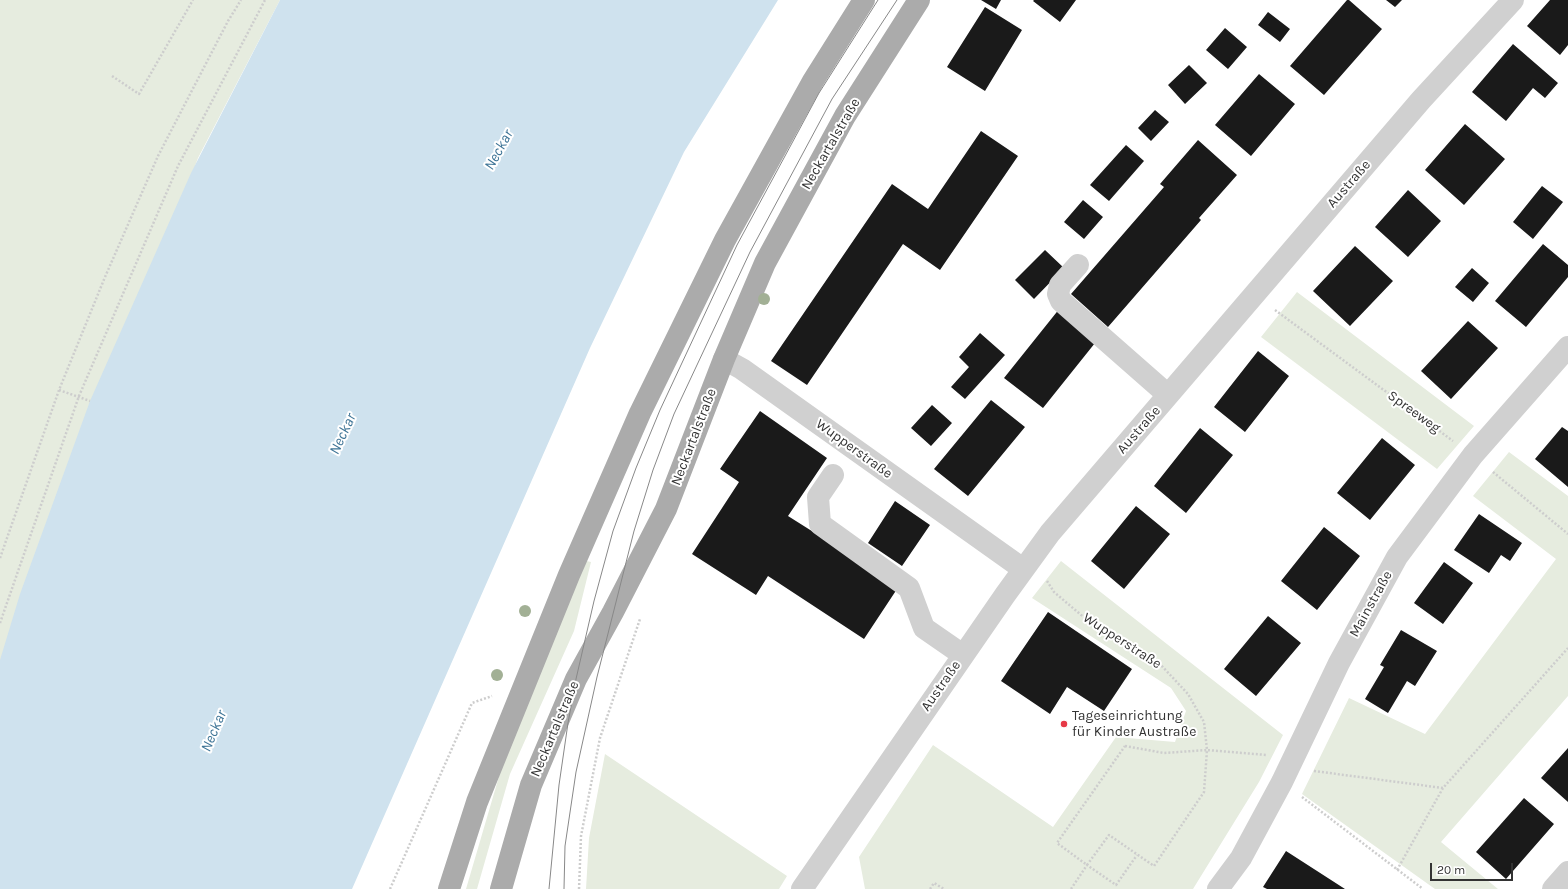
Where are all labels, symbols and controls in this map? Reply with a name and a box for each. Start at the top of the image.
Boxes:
street label: Neckartalstraße [798,95,864,193]
water label: Neckar [481,127,517,173]
street label: Austraße [1324,157,1374,211]
street label: Neckartalstraße [668,386,720,488]
street label: Spreeweg [1384,387,1444,437]
street label: Austraße [1114,403,1164,457]
water label: Neckar [326,411,360,457]
street label: Wupperstraße [813,416,895,482]
street label: Mainstraße [1346,568,1396,640]
street label: Wupperstraße [1080,609,1164,673]
street label: Austraße [918,658,964,714]
street label: Neckartalstraße [527,678,583,780]
water label: Neckar [197,707,231,755]
place label: Tageseinrichtung für Kinder Austraße [1072,708,1196,740]
marker: Tageseinrichtung für Kinder Austraße [1059,719,1069,729]
scale bar [1432,855,1515,881]
text: 20 m [1437,863,1465,877]

